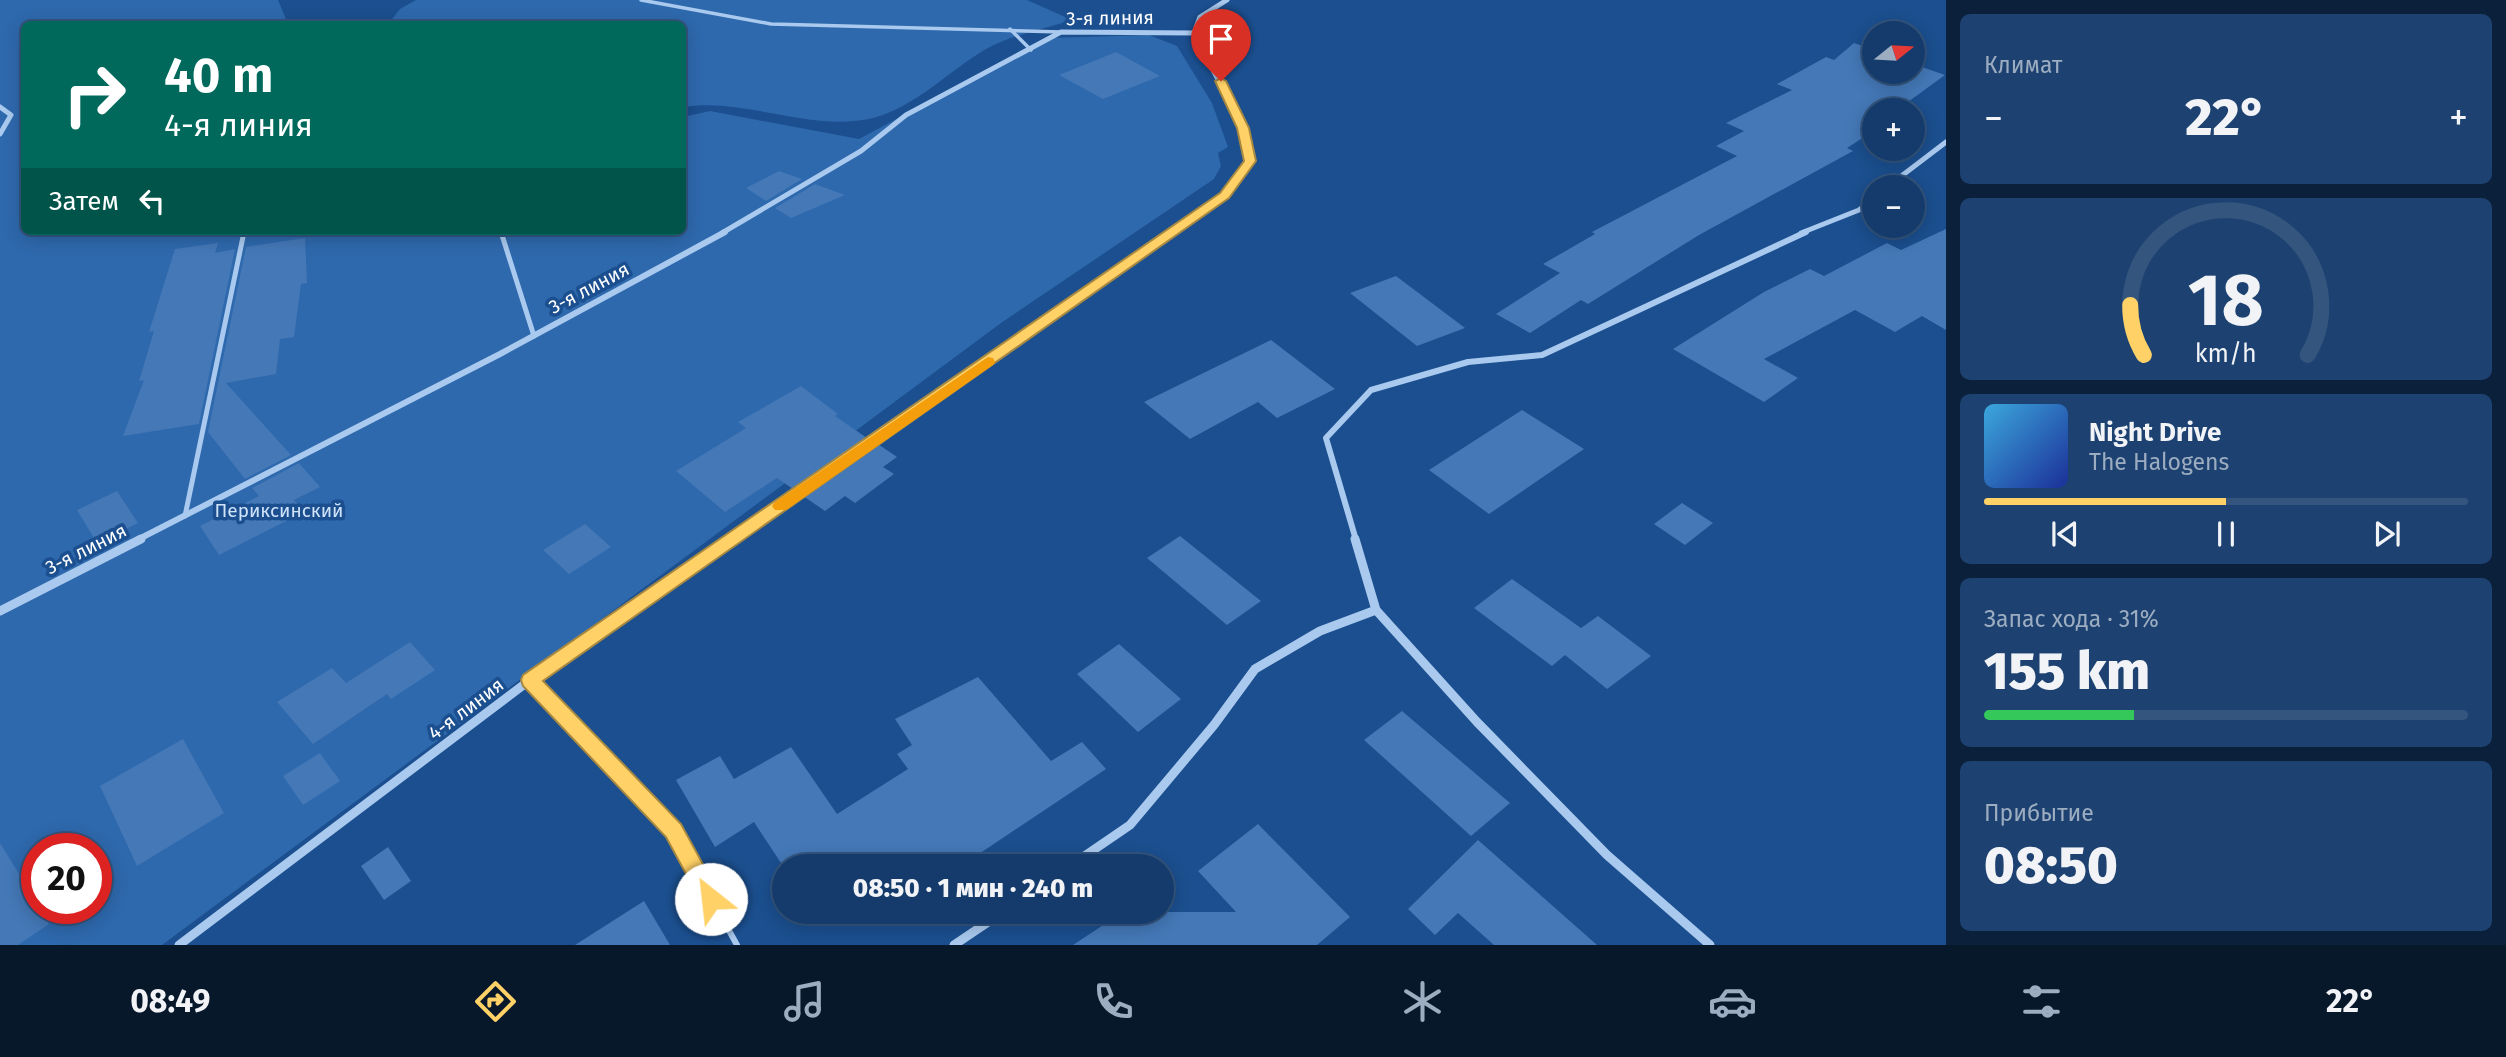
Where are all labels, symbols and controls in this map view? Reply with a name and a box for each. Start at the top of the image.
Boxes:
street label: 3-я линия [1066,6,1154,30]
pin [1191,9,1251,81]
icon: arrive [1202,20,1240,58]
north arrow [1862,21,1925,84]
map controls [1862,21,1925,238]
text: 40 m [164,46,273,105]
icon: right [49,49,140,140]
text: Климат [1984,51,2062,79]
text: 22° [2185,86,2267,149]
text: − [1984,95,2003,141]
text: + [2449,95,2468,141]
button: + [1862,98,1925,161]
text: 4-я линия [164,106,313,144]
button: − [1862,175,1925,238]
icon: left [133,182,171,220]
text: Затем [49,186,119,217]
street label: 3-я линия [545,257,633,319]
text: 18 [2188,257,2264,344]
text: km/h [2195,339,2257,369]
text: Night Drive [2089,417,2221,448]
text: The Halogens [2089,448,2229,476]
park label: Периксинский [214,499,344,522]
icon: previous [2046,515,2084,553]
icon: pause [2207,515,2245,553]
icon: next [2368,515,2406,553]
street label: 3-я линия [42,519,130,579]
text: Запас хода · 31% [1984,605,2159,633]
text: 155 km [1984,640,2150,703]
street label: 4-я линия [424,673,508,745]
text: Прибытие [1984,799,2094,827]
speed limit sign: 20 [21,833,112,924]
text: 08:50 [1984,834,2118,897]
position arrow [674,862,748,936]
text: 08:50 · 1 мин · 240 m [853,873,1093,904]
icon: directions [471,977,520,1026]
icon: music [780,977,829,1026]
icon: phone [1089,977,1138,1026]
icon: climate [1398,977,1447,1026]
icon: car [1708,977,1757,1026]
icon: filters [2017,977,2066,1026]
text: 08:49 [130,982,210,1020]
text: 22° [2326,982,2376,1020]

